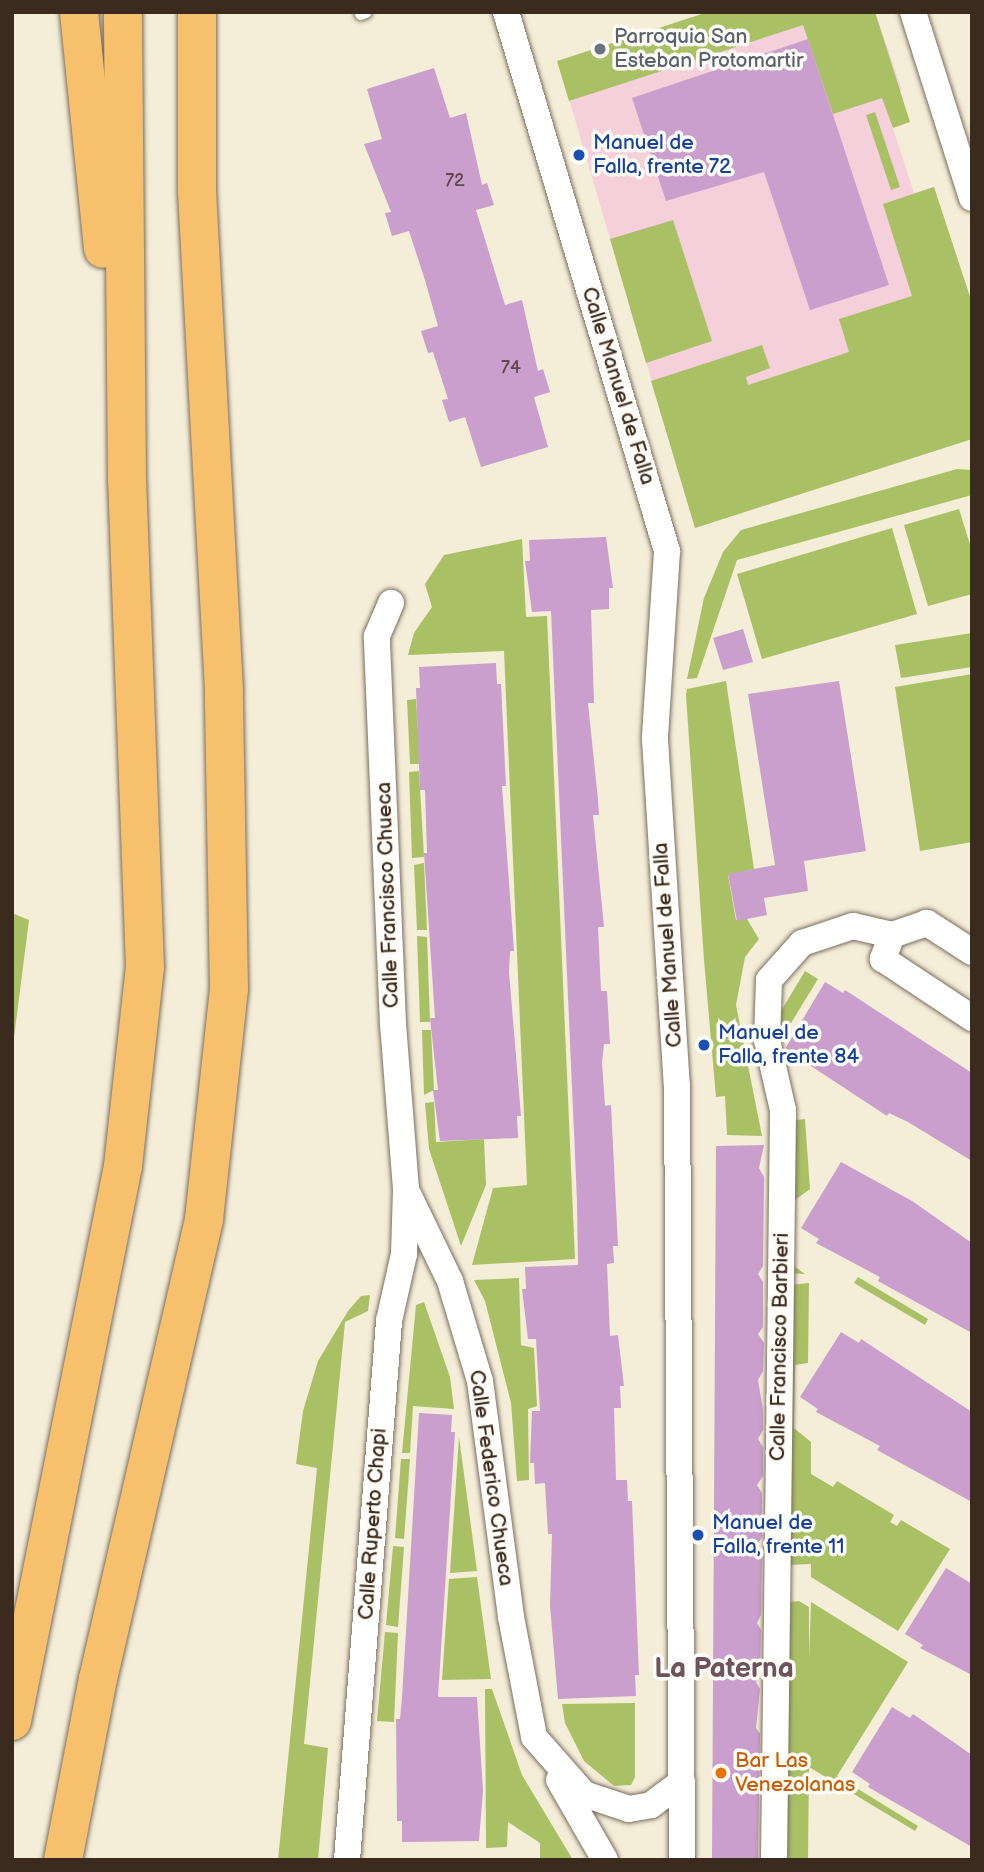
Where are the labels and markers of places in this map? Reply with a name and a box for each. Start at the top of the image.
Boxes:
place label: Parroquia San Esteban Protomartir [614,24,804,74]
marker: Parroquia San Esteban Protomartir [592,41,608,57]
place label: Manuel de Falla, frente 72 [593,130,732,180]
marker: Manuel de Falla, frente 72 [571,147,587,163]
place label: Manuel de Falla, frente 84 [718,1020,859,1070]
marker: Manuel de Falla, frente 84 [696,1037,712,1053]
place label: Manuel de Falla, frente 11 [712,1510,845,1560]
marker: Manuel de Falla, frente 11 [690,1527,706,1543]
place label: Bar Las Venezolanas [735,1748,855,1798]
marker: Bar Las Venezolanas [713,1765,729,1781]

